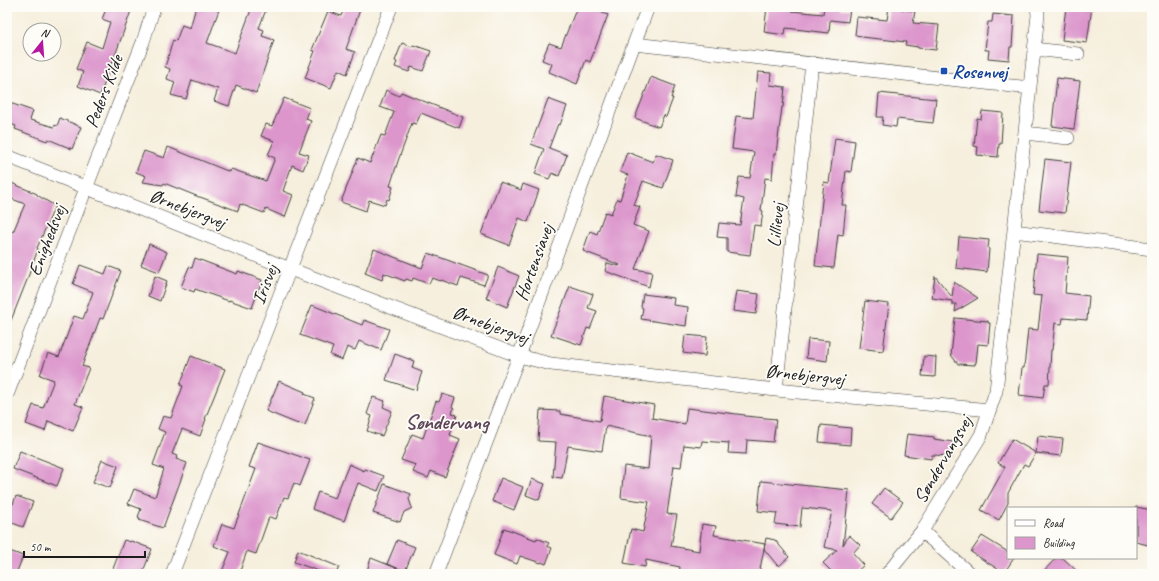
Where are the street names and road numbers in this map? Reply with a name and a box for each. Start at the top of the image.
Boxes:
street label: Peders Kilde [79,50,129,131]
street label: Ørnebjergvej [146,184,232,235]
street label: Enighedsvej [22,200,72,279]
street label: Lillievej [762,200,790,248]
street label: Hortensiavej [509,219,560,304]
street label: Irisvej [246,259,284,308]
street label: Ørnebjergvej [449,300,535,351]
street label: Ørnebjergvej [764,359,849,391]
street label: Søndervangsvej [908,410,979,508]

